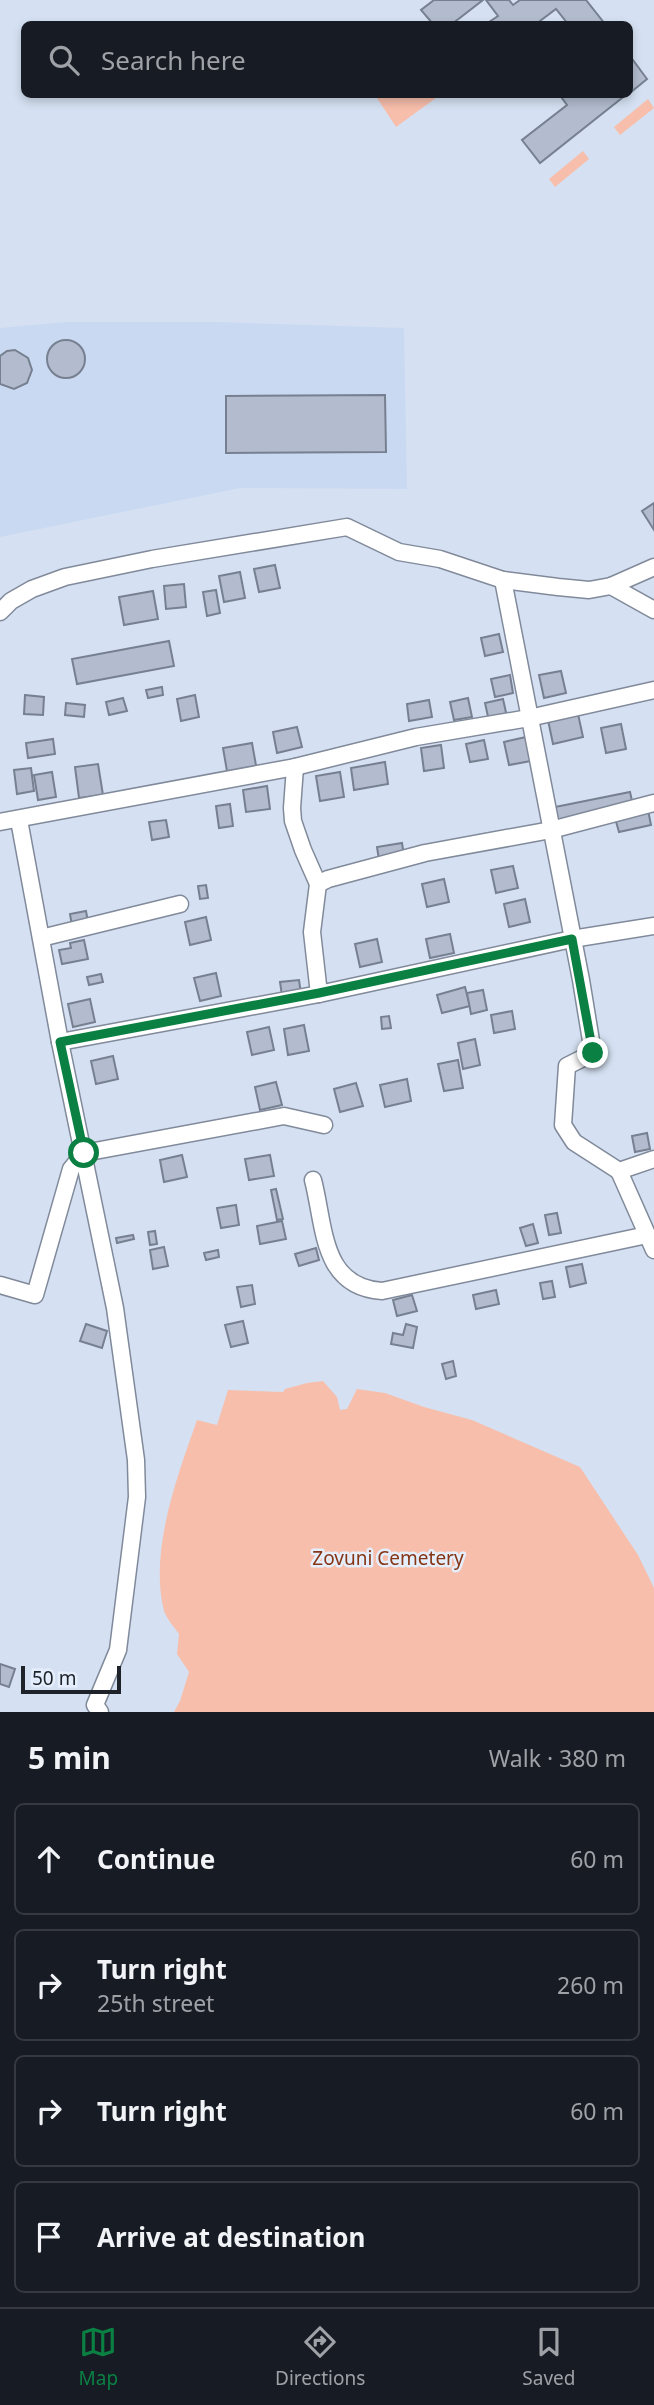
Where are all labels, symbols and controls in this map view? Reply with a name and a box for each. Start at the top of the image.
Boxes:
search box [21,21,633,98]
icon: search [45,41,83,79]
text: Search here [101,42,246,78]
route end [577,1037,608,1068]
route start [68,1137,99,1168]
park label: Zovuni Cemetery [312,1545,464,1571]
scale bar [21,1663,121,1695]
text: 50 m [32,1665,76,1691]
text: 5 min [28,1737,111,1778]
text: Walk · 380 m [489,1742,626,1774]
icon: ahead [30,1840,68,1878]
text: Continue [97,1841,215,1877]
text: 60 m [570,1843,624,1875]
text: Turn right [97,1951,227,1987]
icon: right [30,1966,68,2004]
text: 260 m [557,1969,624,2001]
text: 25th street [97,1987,214,2019]
icon: right [30,2092,68,2130]
text: Turn right [97,2093,227,2129]
text: 60 m [570,2095,624,2127]
icon: arrive [30,2218,68,2256]
text: Arrive at destination [97,2219,366,2255]
tab: Map [79,2323,118,2391]
tab: Directions [275,2323,365,2391]
tab: Saved [522,2323,575,2391]

